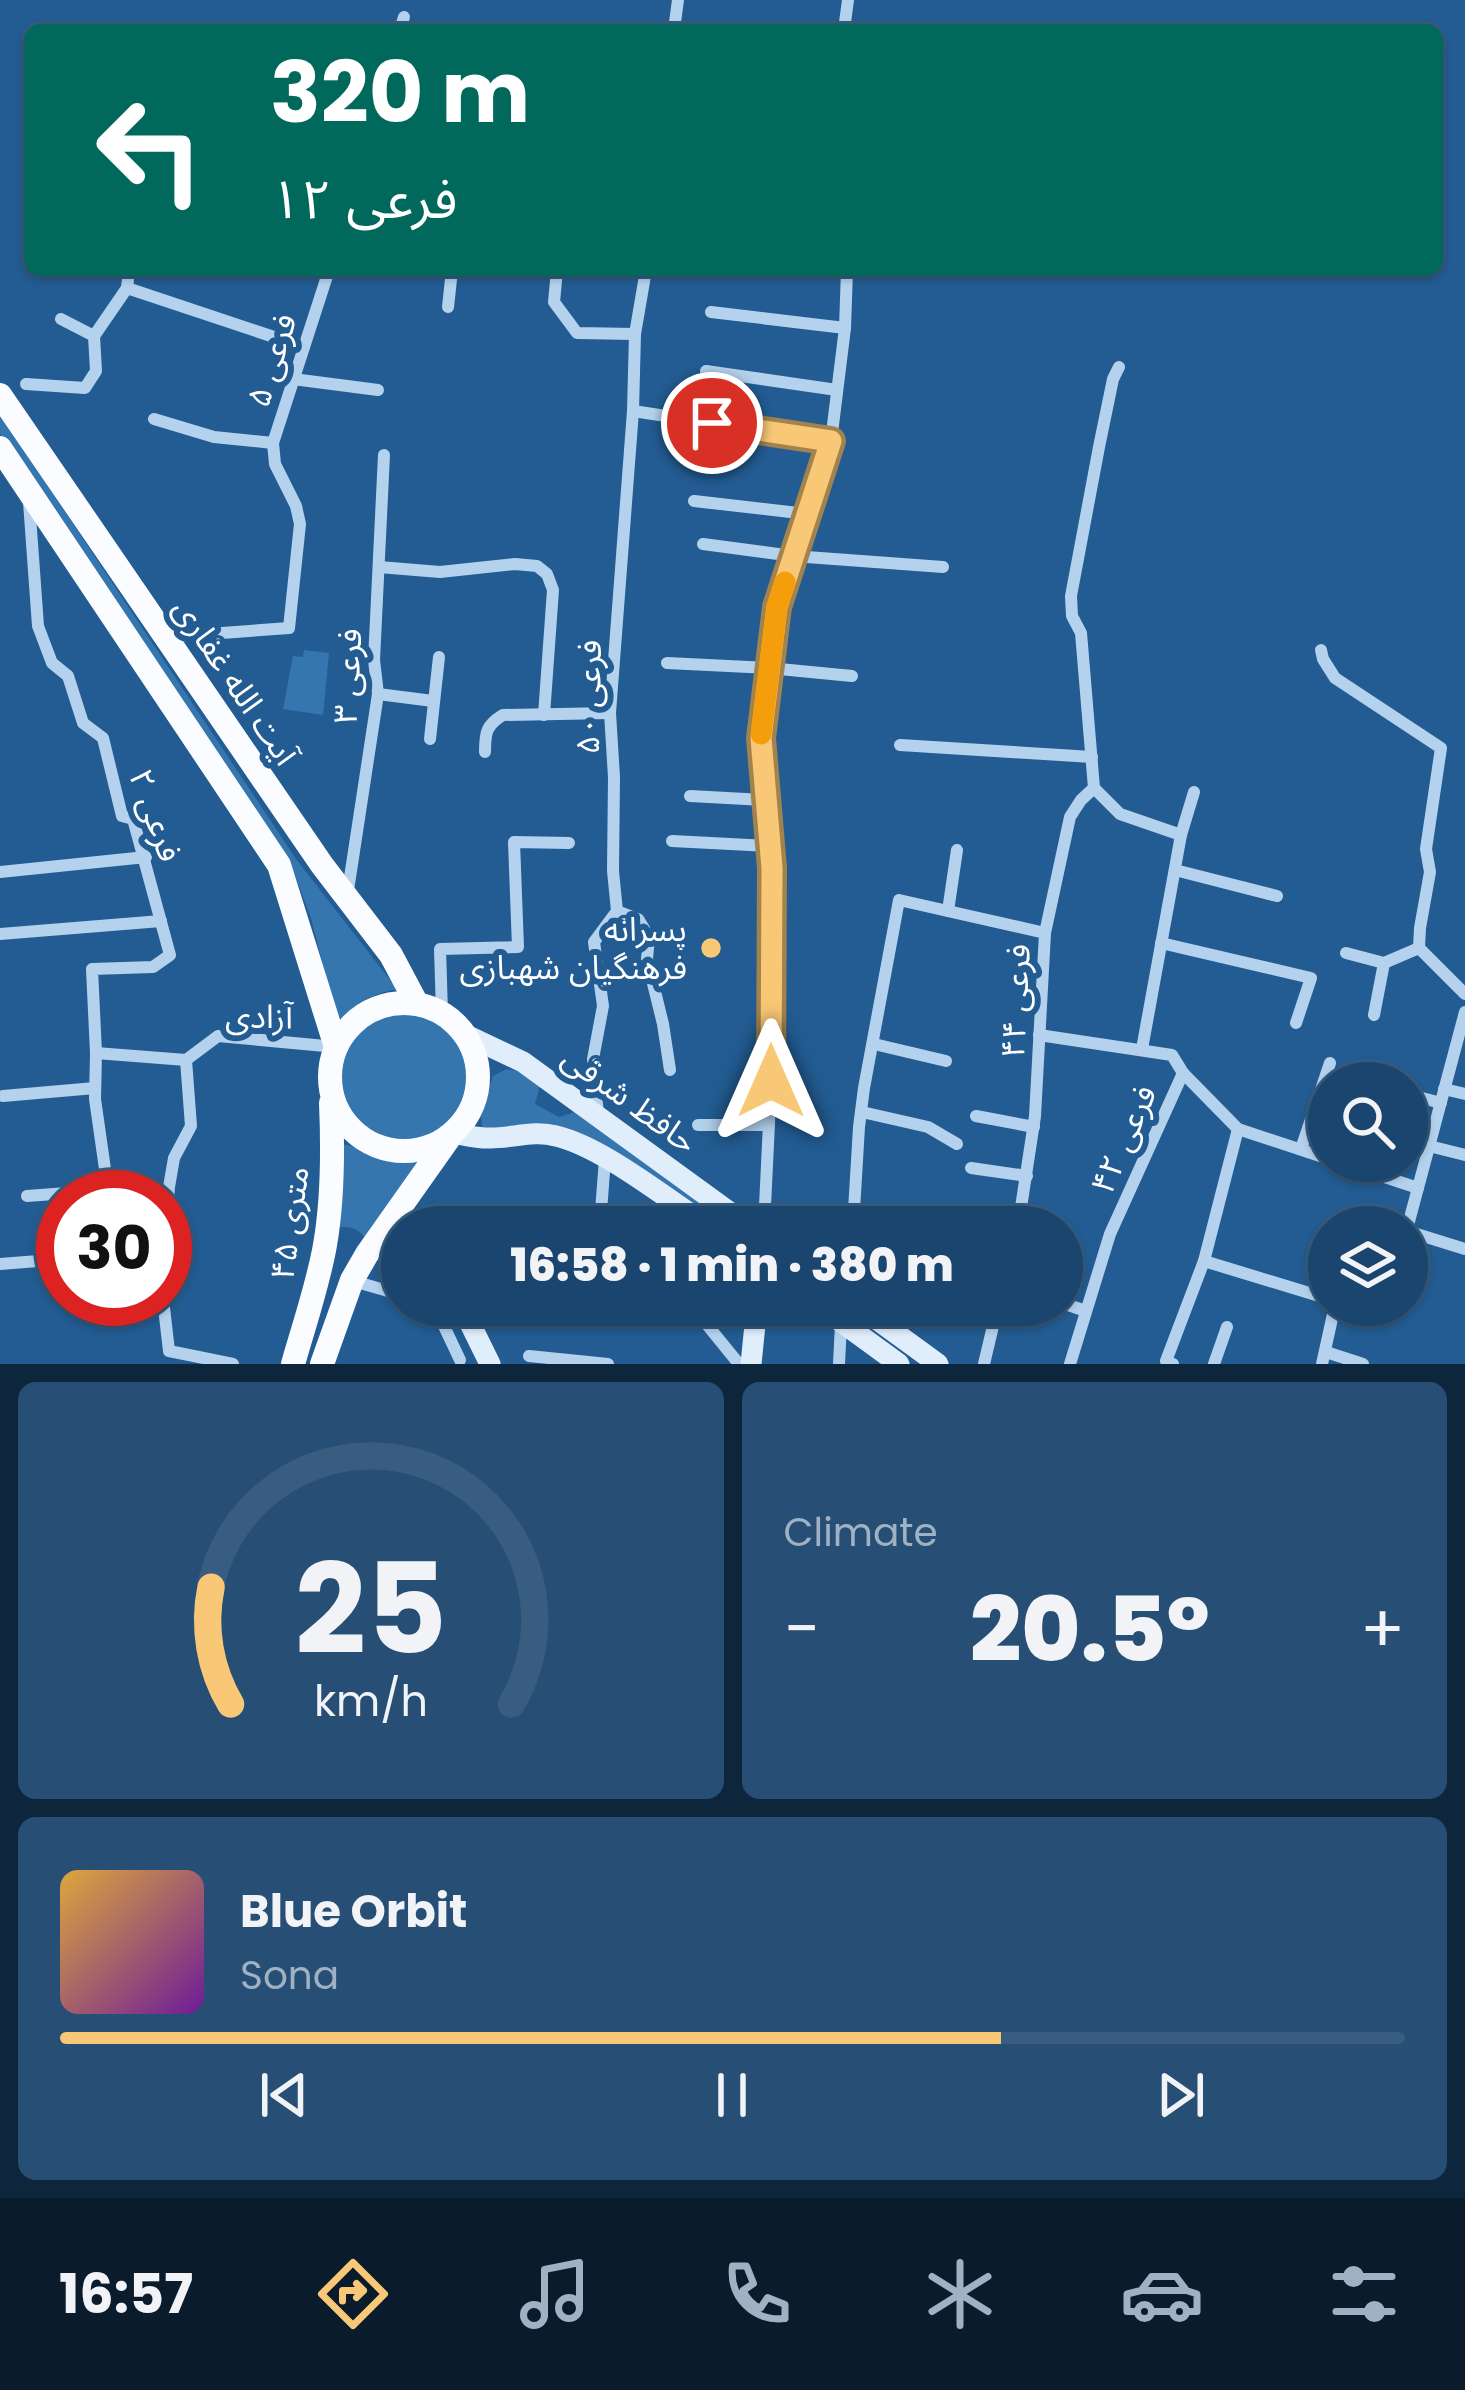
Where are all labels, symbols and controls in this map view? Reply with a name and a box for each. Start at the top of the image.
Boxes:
text: 320 m [270,34,530,151]
icon: left [72,72,228,228]
text: فرعی ۱۲ [270,161,457,237]
street label: فرعی ۵ [234,307,309,413]
pin [661,372,763,474]
icon: arrive [679,390,745,456]
street label: آیت الله غفاری [162,588,310,776]
street label: فرعی ۳ [322,627,373,725]
street label: فرعی ۵۰ [564,639,613,755]
street label: فرعی ۲ [117,762,194,868]
place label: پسرانه فرهنگیان شهبازی [459,906,687,991]
marker: پسرانه فرهنگیان شهبازی [698,935,724,961]
street label: فرعی ۴۴ [989,943,1042,1059]
street label: آزادی [225,992,295,1041]
position arrow [708,1018,834,1144]
street label: حافظ شرقی [552,1034,707,1165]
map controls [1308,1062,1428,1326]
button: search [1308,1062,1428,1182]
street label: فرعی ۴۲ [1079,1077,1168,1201]
street label: ۴۵ متری [258,1163,321,1283]
speed limit sign: 30 [36,1170,192,1326]
button: layers [1308,1206,1428,1326]
text: 16:58 · 1 min · 380 m [510,1234,954,1297]
text: Climate [784,1505,938,1560]
text: 25 [295,1522,447,1697]
text: 20.5° [970,1566,1210,1693]
text: − [784,1583,820,1675]
text: + [1360,1583,1405,1675]
text: km/h [314,1670,428,1730]
text: Blue Orbit [240,1880,467,1943]
text: Sona [240,1948,339,2003]
icon: previous [251,2062,317,2128]
icon: pause [699,2062,765,2128]
icon: next [1148,2062,1214,2128]
icon: directions [311,2252,395,2336]
icon: music [513,2252,597,2336]
icon: phone [715,2252,799,2336]
icon: climate [918,2252,1002,2336]
icon: car [1120,2252,1204,2336]
icon: filters [1322,2252,1406,2336]
text: 16:57 [59,2256,193,2332]

